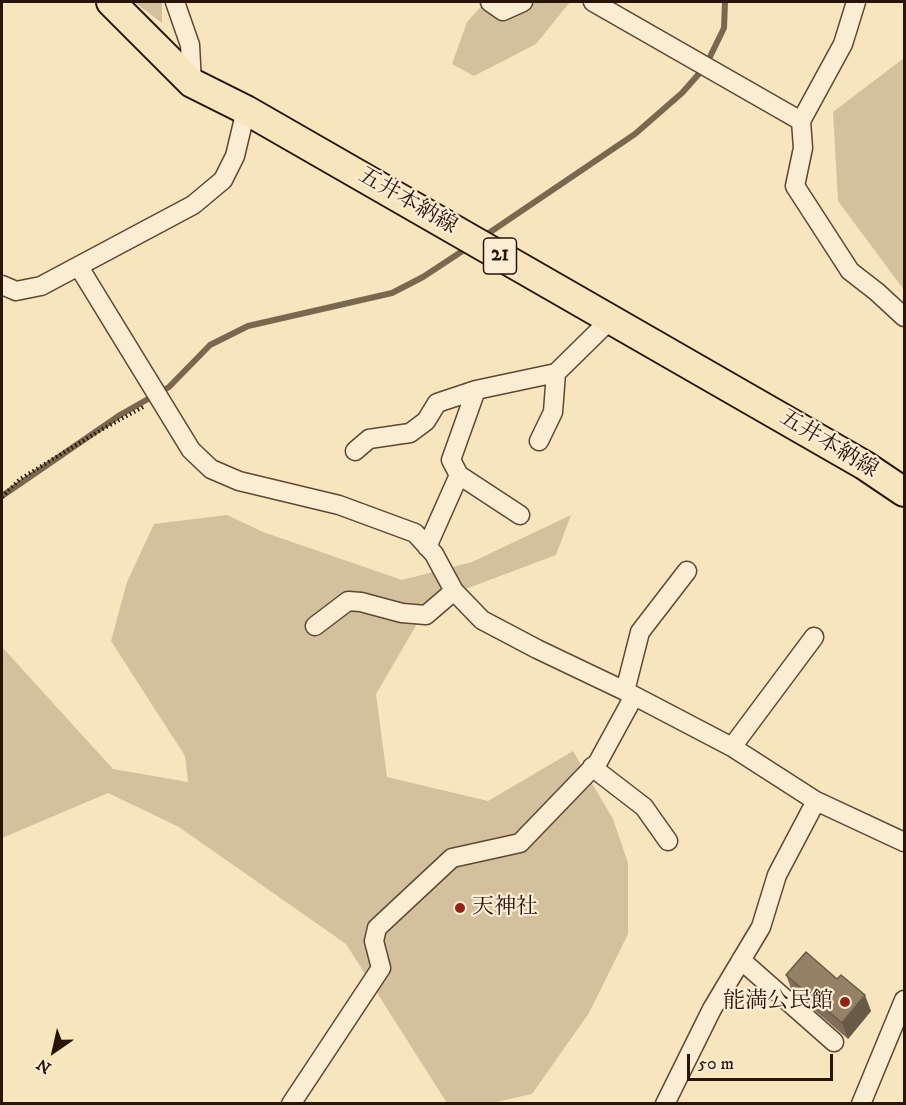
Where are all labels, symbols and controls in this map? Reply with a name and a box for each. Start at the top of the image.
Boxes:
street label: 五井本納線 [353,163,461,241]
road number: 21 [484,238,516,274]
street label: 五井本納線 [774,405,882,485]
place label: 天神社 [472,895,538,921]
marker: 天神社 [453,901,467,915]
place label: 能満公民館 [723,989,833,1015]
marker: 能満公民館 [838,995,852,1009]
north arrow [24,1021,84,1081]
scale bar [690,1042,836,1080]
text: 50 m [698,1053,734,1075]
text: N [33,1054,55,1078]

